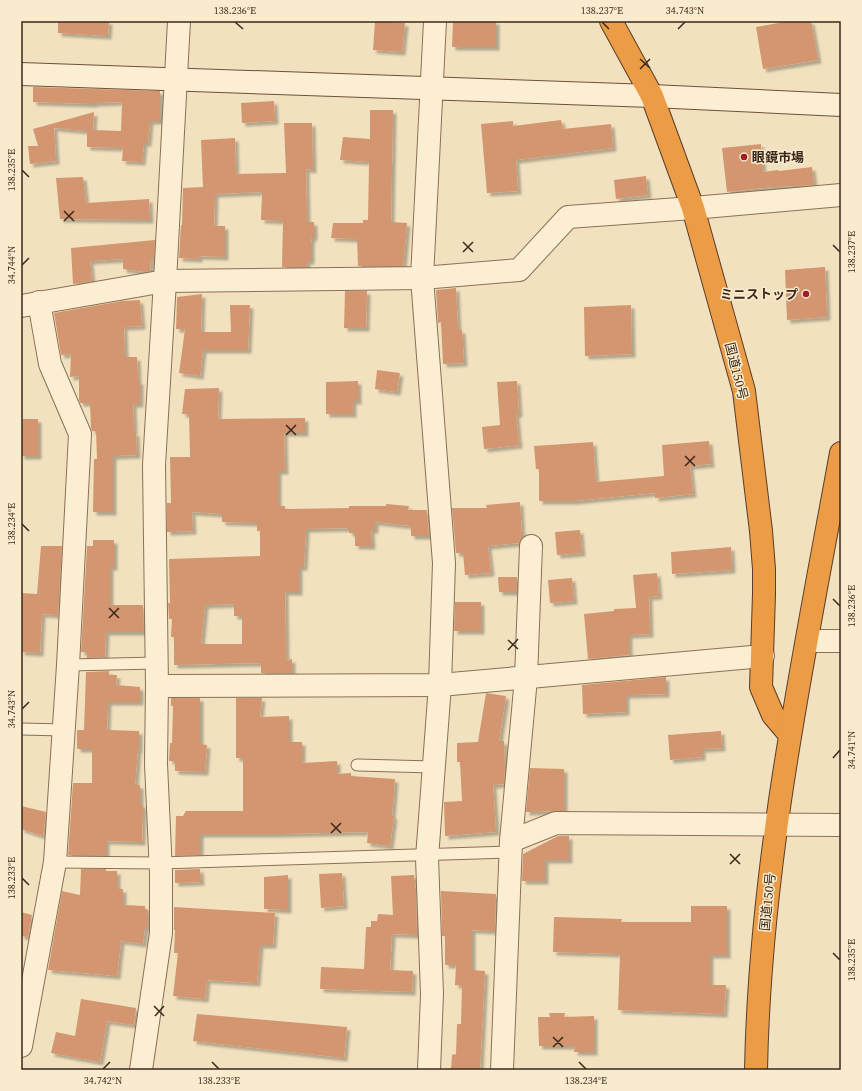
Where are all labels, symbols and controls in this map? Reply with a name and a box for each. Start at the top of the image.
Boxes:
text: 138.236°E [214,4,256,17]
text: 138.237°E [581,4,623,17]
text: 34.743°N [666,4,704,17]
text: 138.235°E [5,149,18,191]
place label: 眼鏡市場 [752,149,804,166]
marker: 眼鏡市場 [739,152,749,162]
text: 138.237°E [845,231,858,273]
text: 34.744°N [5,246,18,284]
place label: ミニストップ [720,286,798,303]
marker: ミニストップ [801,289,811,299]
street label: 国道150号 [721,341,752,402]
text: 138.234°E [5,503,18,545]
text: 138.236°E [845,585,858,627]
text: 34.743°N [5,690,18,728]
text: 34.741°N [845,731,858,769]
text: 138.233°E [5,857,18,899]
street label: 国道150号 [756,872,779,932]
text: 138.235°E [845,939,858,981]
text: 34.742°N [84,1074,122,1087]
text: 138.233°E [198,1074,240,1087]
text: 138.234°E [565,1074,607,1087]

